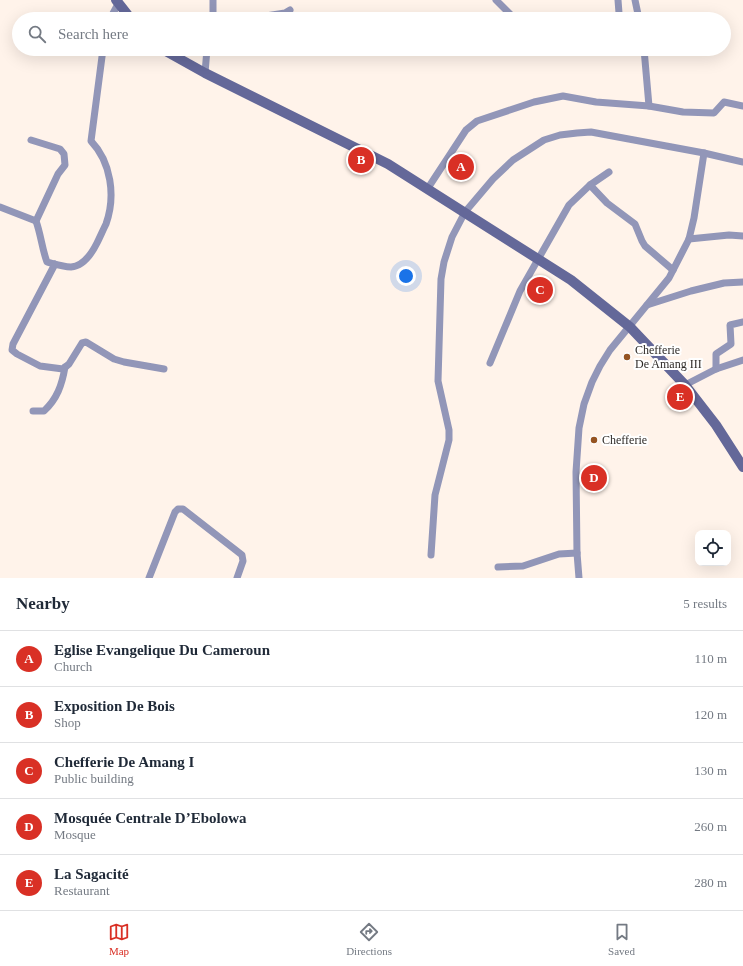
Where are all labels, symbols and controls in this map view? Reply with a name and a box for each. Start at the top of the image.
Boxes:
search box [12,12,731,56]
icon: search [26,23,48,45]
text: Search here [58,26,128,42]
pin: B [348,145,374,175]
pin: A [448,152,474,182]
your location [396,266,416,286]
pin: C [527,275,553,305]
place label: Chefferie De Amang III [635,343,702,371]
marker: Chefferie De Amang III [622,352,632,362]
pin: E [667,382,693,412]
place label: Chefferie [602,433,647,447]
marker: Chefferie [589,435,599,445]
pin: D [581,463,607,493]
map controls [695,530,731,566]
button: locate [695,530,731,566]
text: Nearby [16,594,70,613]
text: 5 results [683,596,727,611]
text: Eglise Evangelique Du Cameroun [54,642,270,658]
text: A [24,651,34,666]
text: 110 m [695,651,727,666]
text: Church [54,659,92,674]
text: Exposition De Bois [54,698,175,714]
text: B [25,707,33,722]
text: 120 m [694,707,727,722]
text: Shop [54,715,81,730]
text: Chefferie De Amang I [54,754,194,770]
text: C [24,763,34,778]
text: 130 m [694,763,727,778]
text: Public building [54,771,134,786]
text: Mosquée Centrale D’Ebolowa [54,810,246,826]
text: D [24,819,34,834]
text: 260 m [694,819,727,834]
text: Mosque [54,827,96,842]
text: La Sagacité [54,866,129,882]
text: E [25,875,33,890]
text: 280 m [694,875,727,890]
text: Restaurant [54,883,110,898]
tab: Map [108,921,130,957]
tab: Directions [346,921,392,957]
tab: Saved [608,921,635,957]

